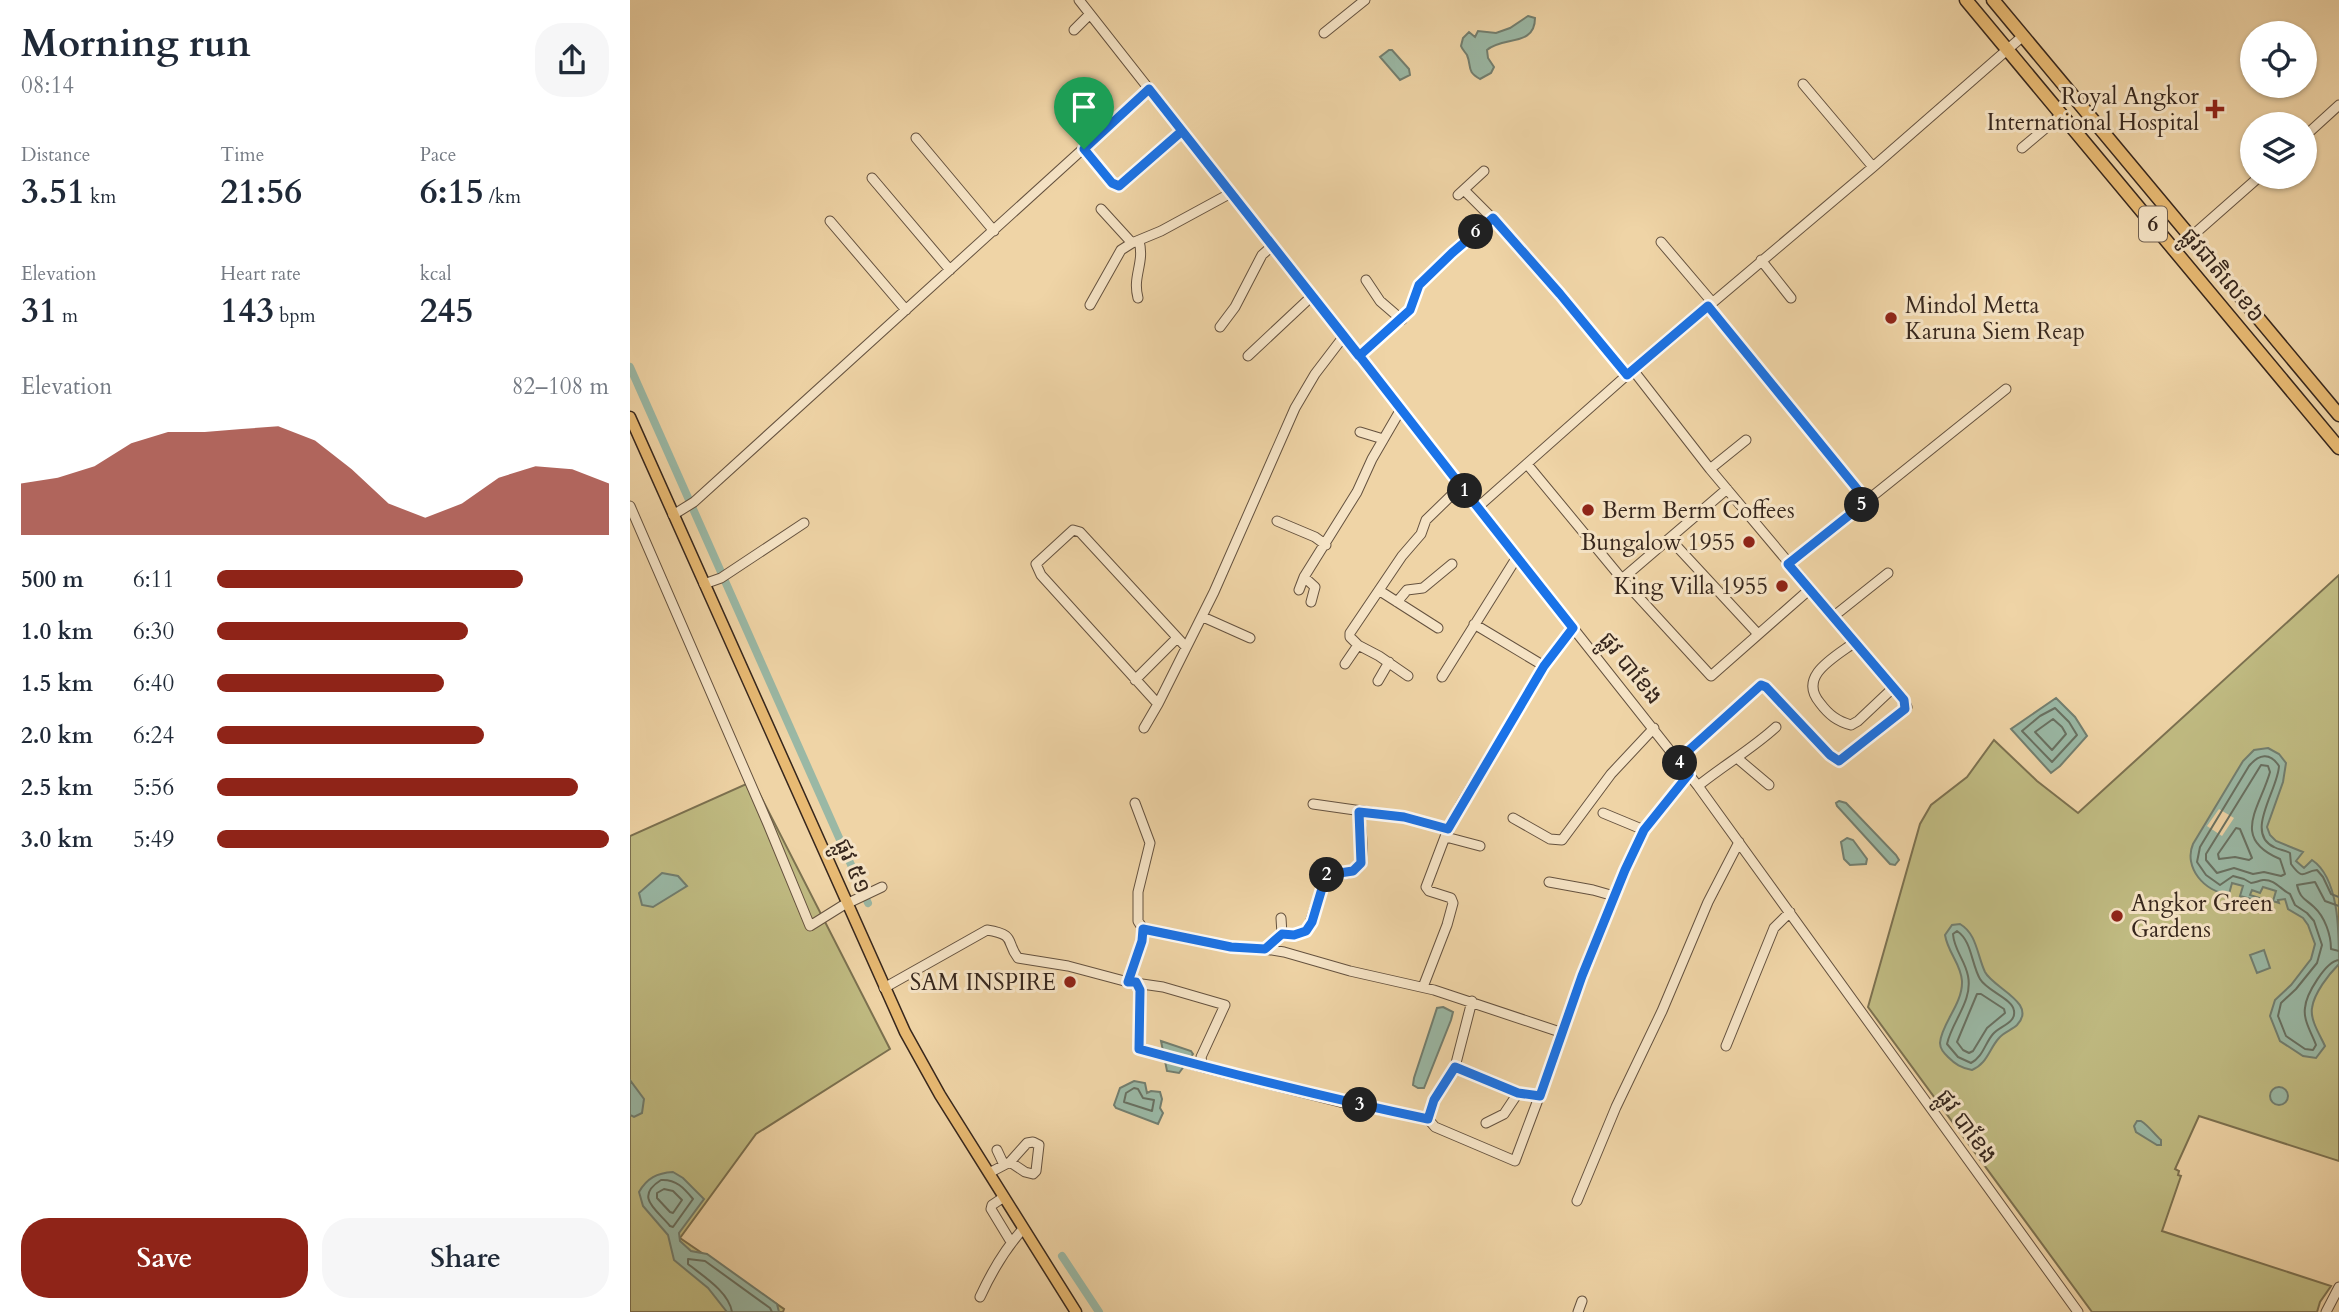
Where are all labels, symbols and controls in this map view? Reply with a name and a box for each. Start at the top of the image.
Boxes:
text: Morning run [21,18,251,70]
map controls [2240,21,2317,189]
button: locate [2240,21,2317,98]
button: share [535,23,609,97]
text: 08:14 [21,70,74,101]
pin [1054,77,1114,149]
place label: Royal Angkor International Hospital [1987,81,2200,138]
icon: arrive [1065,88,1103,126]
marker: Royal Angkor International Hospital [2205,99,2225,119]
button: layers [2240,112,2317,189]
text: Distance [21,142,90,168]
text: Time [220,142,264,168]
text: Pace [420,142,456,168]
text: 3.51 [21,168,85,216]
text: 21:56 [220,168,302,216]
text: 6:15 [420,168,484,216]
text: km [85,184,116,210]
text: /km [484,184,521,210]
road number: 6 [2139,206,2167,242]
pin: 6 [1458,215,1494,250]
text: 6 [1471,218,1480,244]
street label: ផ្លូវជាតិលេខ៦ [2170,221,2272,333]
text: Elevation [21,261,96,287]
text: Heart rate [220,261,301,287]
text: kcal [420,261,452,287]
text: 31 [21,287,57,335]
text: 143 [220,287,274,335]
text: 245 [420,287,473,335]
place label: Mindol Metta Karuna Siem Reap [1905,290,2085,347]
text: m [57,303,78,329]
text: bpm [274,303,316,329]
marker: Mindol Metta Karuna Siem Reap [1883,310,1899,326]
text: Elevation [21,371,112,402]
text: 82–108 m [512,371,609,402]
pin: 1 [1448,474,1482,508]
text: 1 [1460,477,1469,503]
pin: 5 [1844,488,1880,522]
text: 5 [1857,491,1866,517]
place label: Berm Berm Coffees [1602,495,1795,526]
marker: Berm Berm Coffees [1580,502,1596,518]
place label: Bungalow 1955 [1581,527,1735,558]
marker: Bungalow 1955 [1741,534,1757,550]
text: 500 m [21,564,84,595]
text: 6:11 [133,564,174,595]
place label: King Villa 1955 [1614,571,1768,602]
marker: King Villa 1955 [1774,578,1790,594]
text: 1.0 km [21,616,93,647]
text: 6:30 [133,616,174,647]
street label: ផ្លូវ បាខែង [1588,625,1670,715]
text: 1.5 km [21,668,93,699]
text: 6:40 [133,668,174,699]
text: 2.0 km [21,720,93,751]
text: 6:24 [133,720,174,751]
pin: 4 [1662,746,1698,780]
text: 4 [1675,749,1684,775]
text: 2.5 km [21,772,93,803]
text: 5:56 [133,772,174,803]
text: 3.0 km [21,824,93,855]
text: 5:49 [133,824,174,855]
street label: ផ្លូវ ៥១ [822,833,879,901]
pin: 2 [1310,858,1344,892]
text: 2 [1322,861,1331,887]
place label: Angkor Green Gardens [2131,888,2273,945]
marker: Angkor Green Gardens [2109,908,2125,924]
place label: SAM INSPIRE [910,967,1056,998]
marker: SAM INSPIRE [1062,974,1078,990]
street label: ផ្លូវ បាខែង [1925,1082,2005,1173]
pin: 3 [1342,1088,1378,1122]
text: 3 [1355,1091,1364,1117]
button: Save [21,1218,308,1298]
button: Share [322,1218,609,1298]

